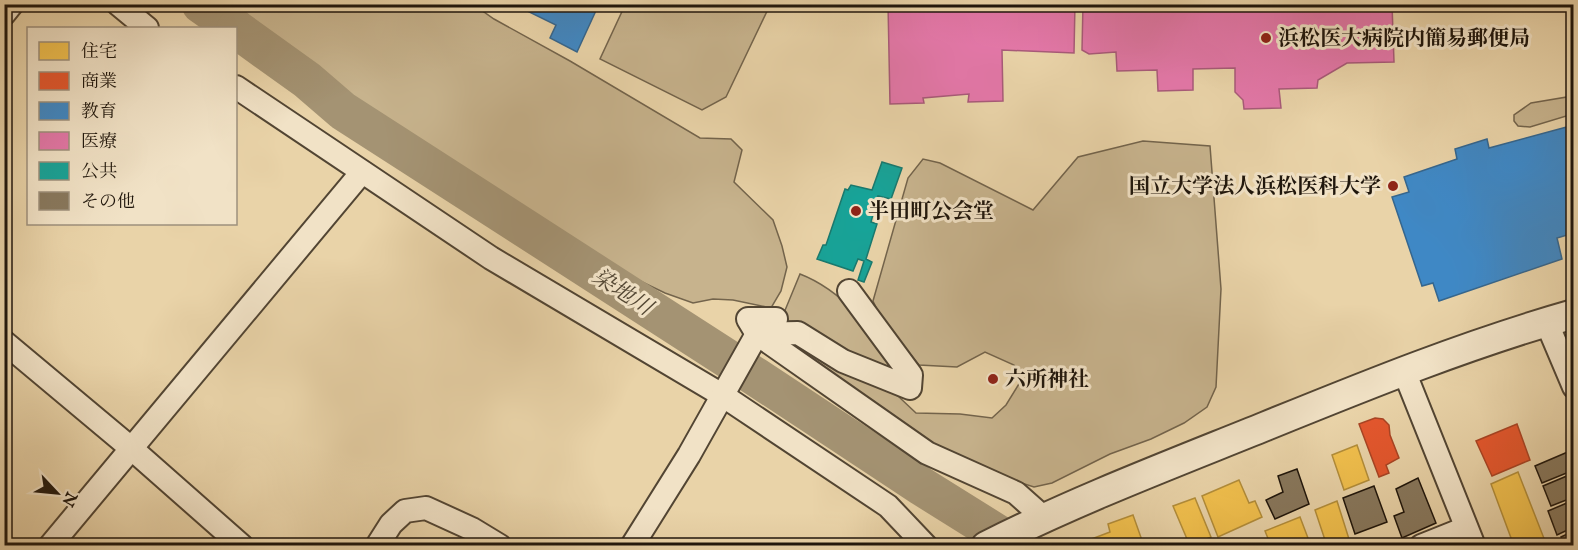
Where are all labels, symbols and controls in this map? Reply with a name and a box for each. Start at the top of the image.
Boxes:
place label: 浜松医大病院内簡易郵便局 [1278,26,1530,53]
legend [27,27,237,225]
marker: 浜松医大病院内簡易郵便局 [1259,31,1273,45]
text: 住宅 [81,41,117,64]
text: 商業 [81,71,117,94]
text: 教育 [81,101,117,124]
text: 医療 [81,131,117,154]
text: 公共 [81,161,117,184]
place label: 国立大学法人浜松医科大学 [1129,174,1381,201]
marker: 国立大学法人浜松医科大学 [1386,179,1400,193]
text: その他 [81,191,135,214]
place label: 半田町公会堂 [868,199,994,226]
marker: 半田町公会堂 [849,204,863,218]
water label: 染地川 [587,263,659,323]
place label: 六所神社 [1005,367,1089,394]
marker: 六所神社 [986,372,1000,386]
north arrow [27,463,87,523]
text: N [57,487,81,509]

